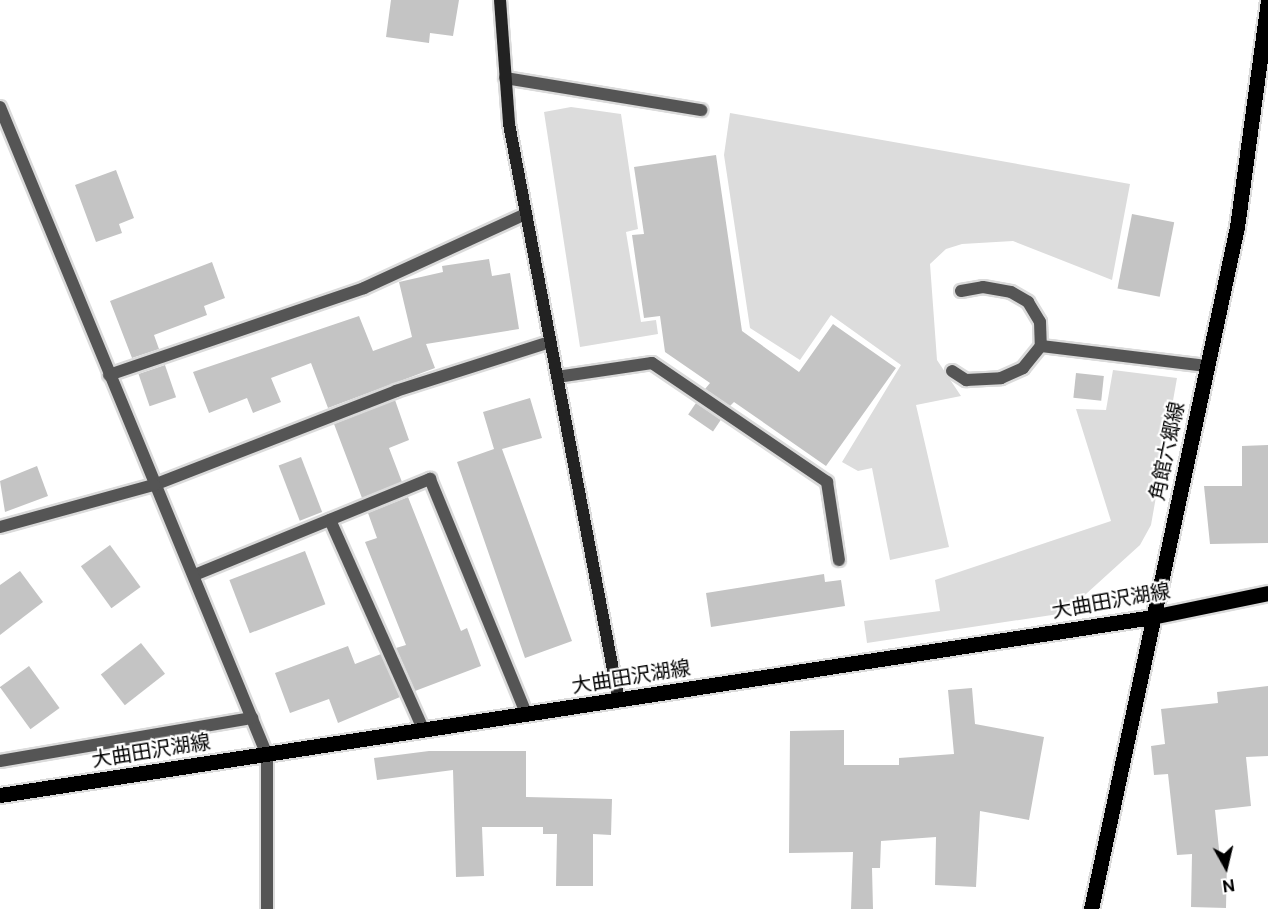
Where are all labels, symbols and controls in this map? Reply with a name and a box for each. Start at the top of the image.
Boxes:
street label: 角館六郷線 [1145,400,1189,502]
street label: 大曲田沢湖線 [1050,579,1172,623]
street label: 大曲田沢湖線 [570,656,692,698]
street label: 大曲田沢湖線 [90,730,212,772]
north arrow [1196,837,1256,897]
text: N [1221,875,1236,896]

